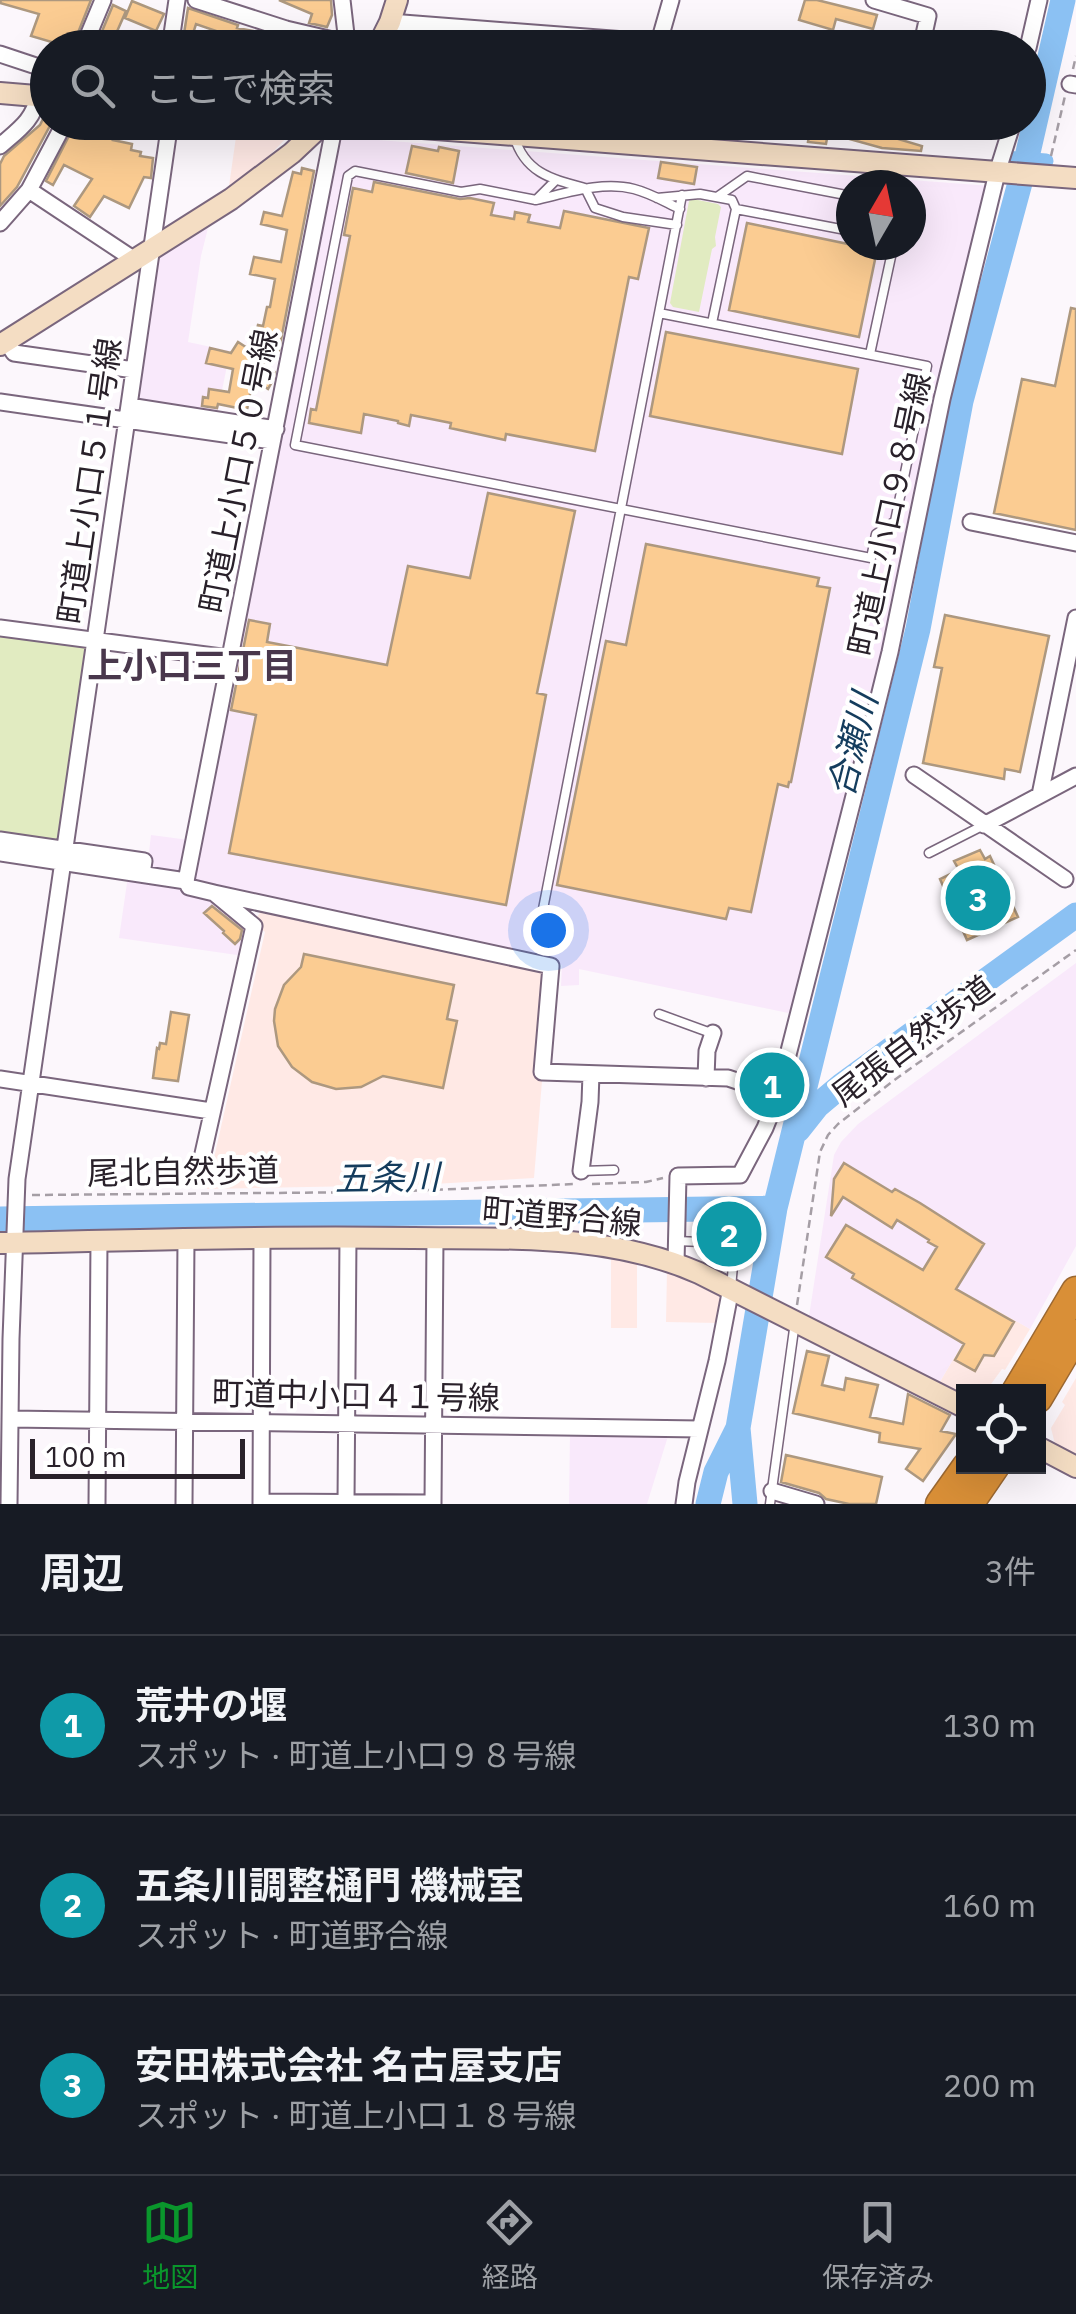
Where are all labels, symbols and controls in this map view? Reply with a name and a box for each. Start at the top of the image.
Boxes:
search box [30,30,1046,140]
icon: search [65,58,120,113]
text: ここで検索 [145,63,335,112]
north arrow [836,170,926,260]
street label: 町道上小口５０号線 [190,325,286,616]
street label: 町道上小口５１号線 [48,335,130,626]
street label: 町道上小口９８号線 [839,369,940,659]
district label: 上小口三丁目 [87,642,297,688]
water label: 合瀬川 [817,684,888,801]
pin: 3 [946,860,1010,936]
your location [523,905,574,956]
street label: 尾張自然歩道 [823,966,1002,1115]
pin: 1 [740,1048,804,1122]
street label: 尾北自然歩道 [87,1148,279,1194]
water label: 五条川 [334,1153,444,1201]
street label: 町道野合線 [481,1188,644,1244]
pin: 2 [696,1196,762,1272]
street label: 町道中小口４１号線 [212,1371,500,1419]
map controls [956,1384,1046,1474]
button: locate [956,1384,1046,1474]
scale bar [30,1434,245,1478]
text: 100 m [45,1438,126,1475]
text: 周辺 [40,1545,124,1600]
text: 3件 [985,1550,1036,1592]
text: 荒井の堰 [135,1680,287,1729]
text: 1 [63,1704,82,1746]
text: 130 m [943,1704,1036,1746]
text: スポット · 町道上小口９８号線 [135,1734,577,1776]
text: 五条川調整樋門 機械室 [135,1860,524,1909]
text: 2 [63,1884,82,1926]
text: 160 m [943,1884,1036,1926]
text: スポット · 町道野合線 [135,1914,449,1956]
text: 安田株式会社 名古屋支店 [135,2040,562,2089]
text: 3 [63,2064,82,2106]
text: 200 m [943,2064,1036,2106]
text: スポット · 町道上小口１８号線 [135,2094,577,2136]
tab: 地図 [142,2195,198,2295]
tab: 経路 [482,2195,538,2295]
tab: 保存済み [822,2195,934,2295]

